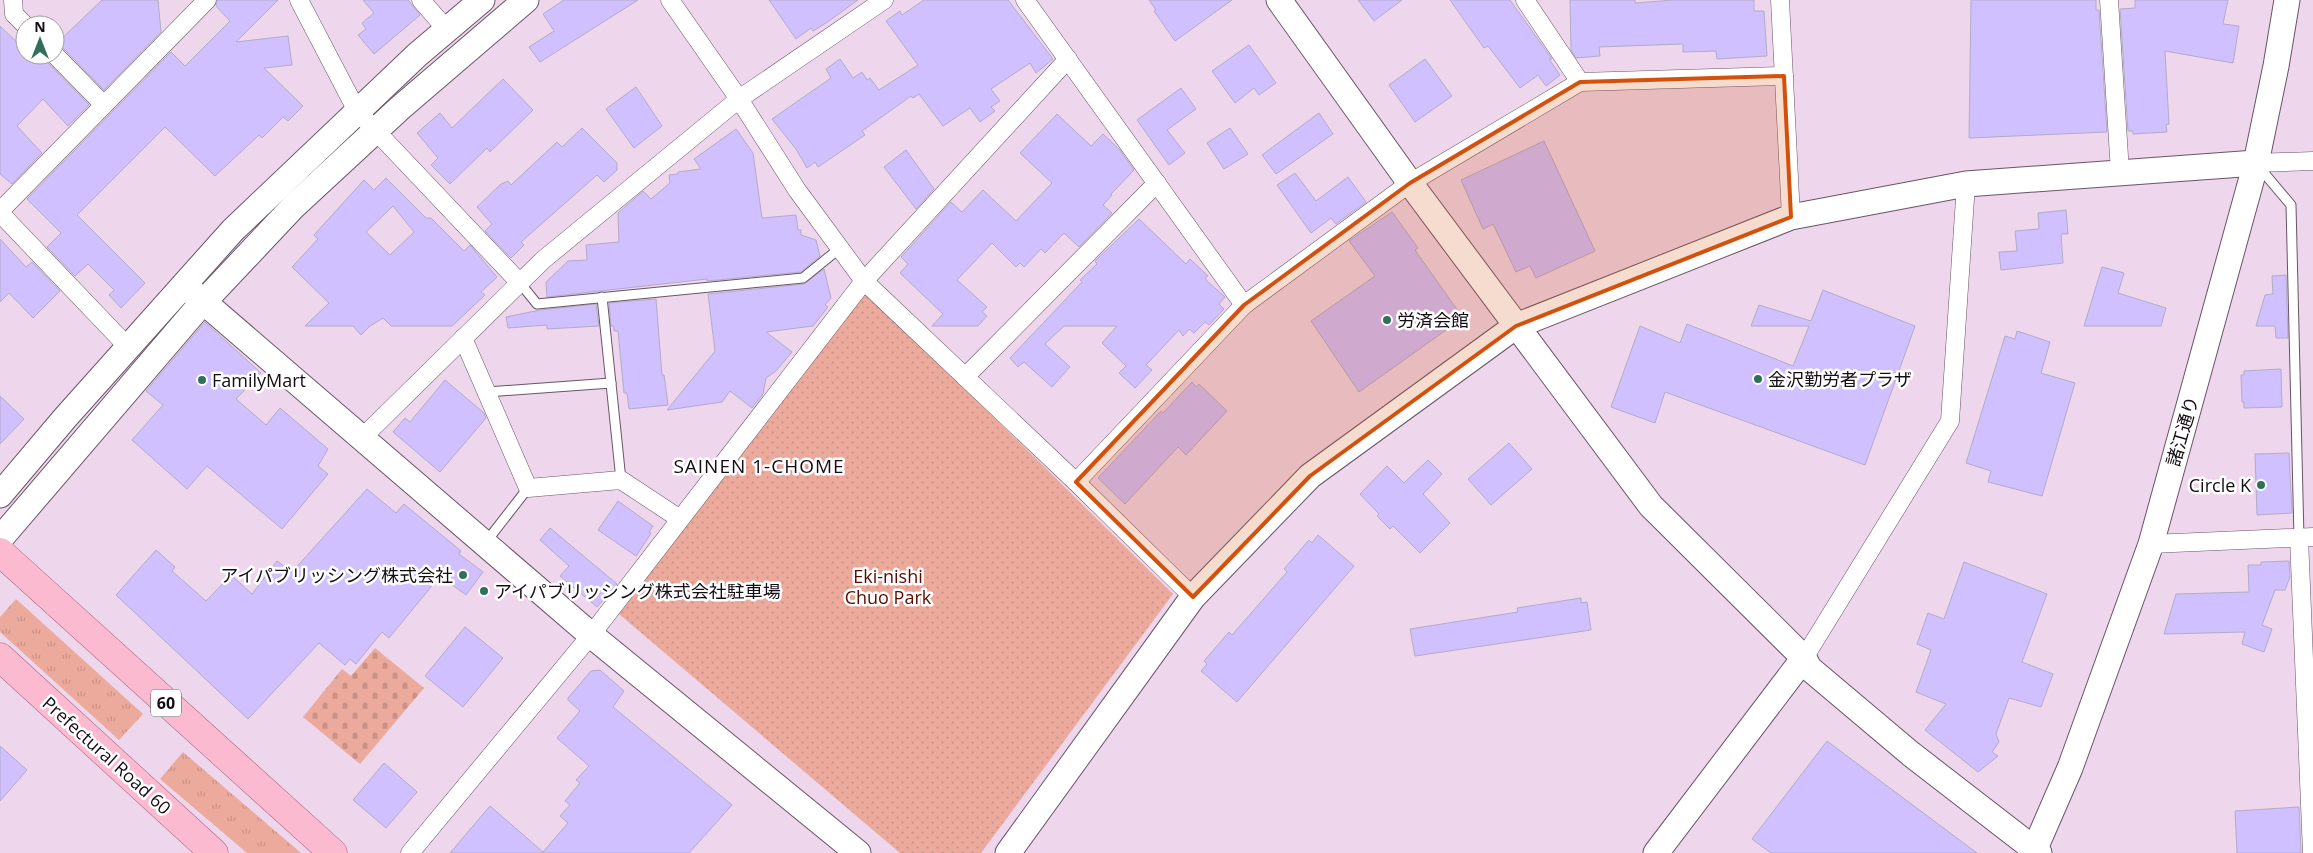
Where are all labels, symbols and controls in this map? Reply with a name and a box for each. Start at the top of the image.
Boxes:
north arrow [15,15,65,65]
text: N [34,17,46,36]
place label: 労済会館 [1397,308,1469,332]
marker: 労済会館 [1381,314,1393,326]
place label: 金沢勤労者プラザ [1768,367,1912,391]
place label: FamilyMart [212,368,306,392]
marker: 金沢勤労者プラザ [1752,373,1764,385]
marker: FamilyMart [196,374,208,386]
street label: 諸江通り [2161,393,2203,469]
district label: SAINEN 1-CHOME [673,453,845,479]
place label: Circle K [2189,473,2252,497]
marker: Circle K [2255,479,2267,491]
place label: アイパブリッシング株式会社 [220,563,453,587]
park label: Eki-nishi Chuo Park [845,564,932,609]
marker: アイパブリッシング株式会社 [457,569,469,581]
place label: アイパブリッシング株式会社駐車場 [494,579,781,603]
marker: アイパブリッシング株式会社駐車場 [478,585,490,597]
road number: 60 [151,690,181,716]
street label: Prefectural Road 60 [38,691,176,819]

